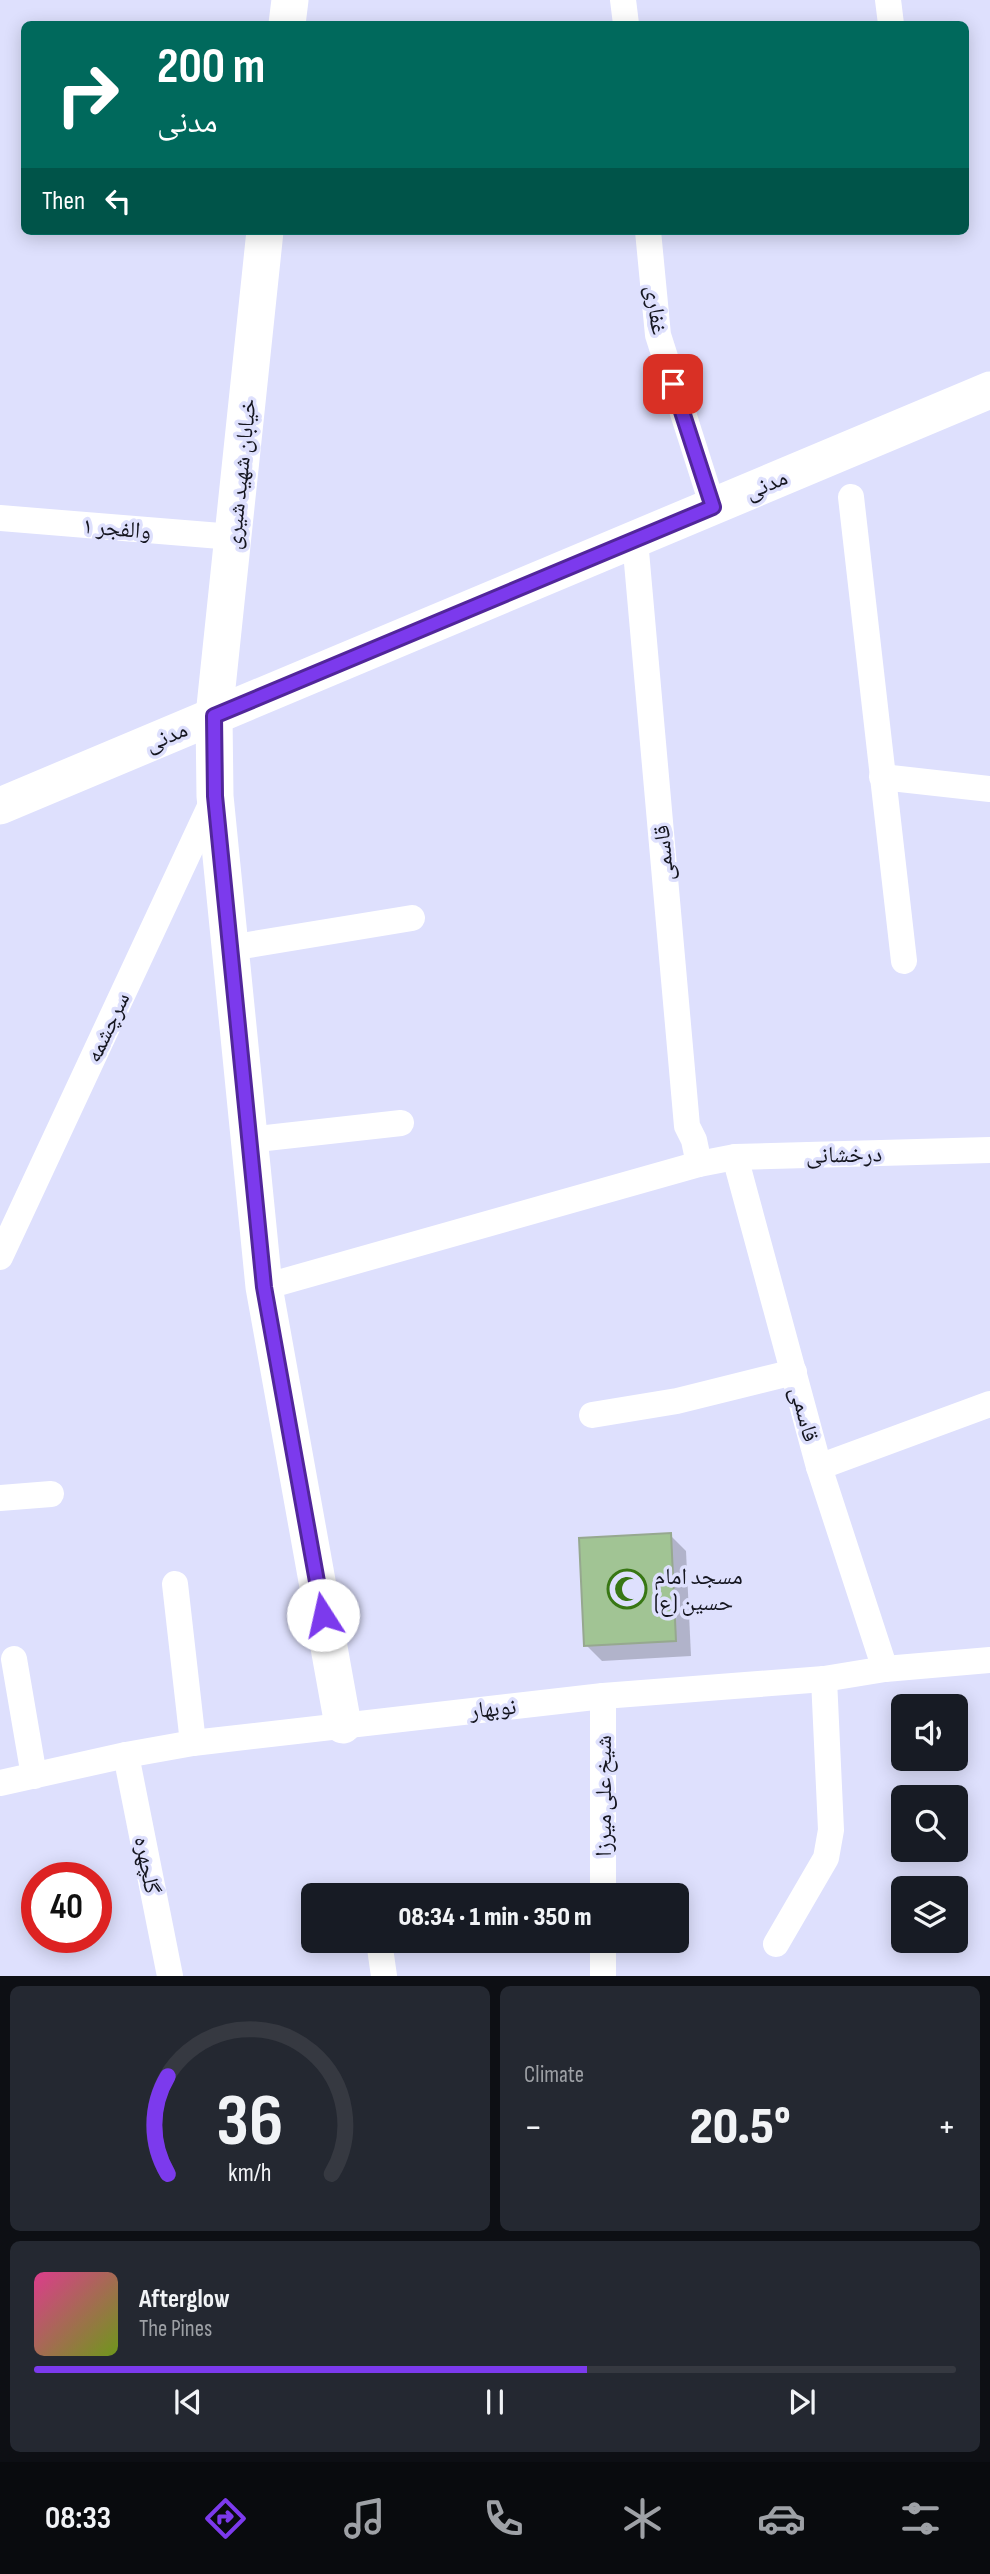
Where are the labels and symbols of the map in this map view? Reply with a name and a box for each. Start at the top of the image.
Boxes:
street label: غفاری [639,284,673,337]
pin [643,354,703,414]
street label: خیابان شهید شیری [219,397,263,551]
street label: مدنی [741,464,792,506]
street label: والفجر ۱ [82,512,152,546]
street label: مدنی [141,716,192,758]
street label: قاسمی [648,824,680,882]
street label: سرچشمه [80,988,136,1067]
street label: درخشانی [806,1140,882,1170]
street label: قاسمی [783,1384,825,1445]
place label: مسجد امام حسین (ع) [654,1563,743,1617]
mosque icon: مسجد امام حسین (ع) [606,1568,648,1610]
position arrow [286,1578,360,1652]
street label: نوبهار [467,1693,518,1725]
street label: شیخ علی میرزا [590,1735,618,1857]
street label: گلچهره [128,1834,166,1897]
speed limit sign: 40 [21,1862,112,1953]

